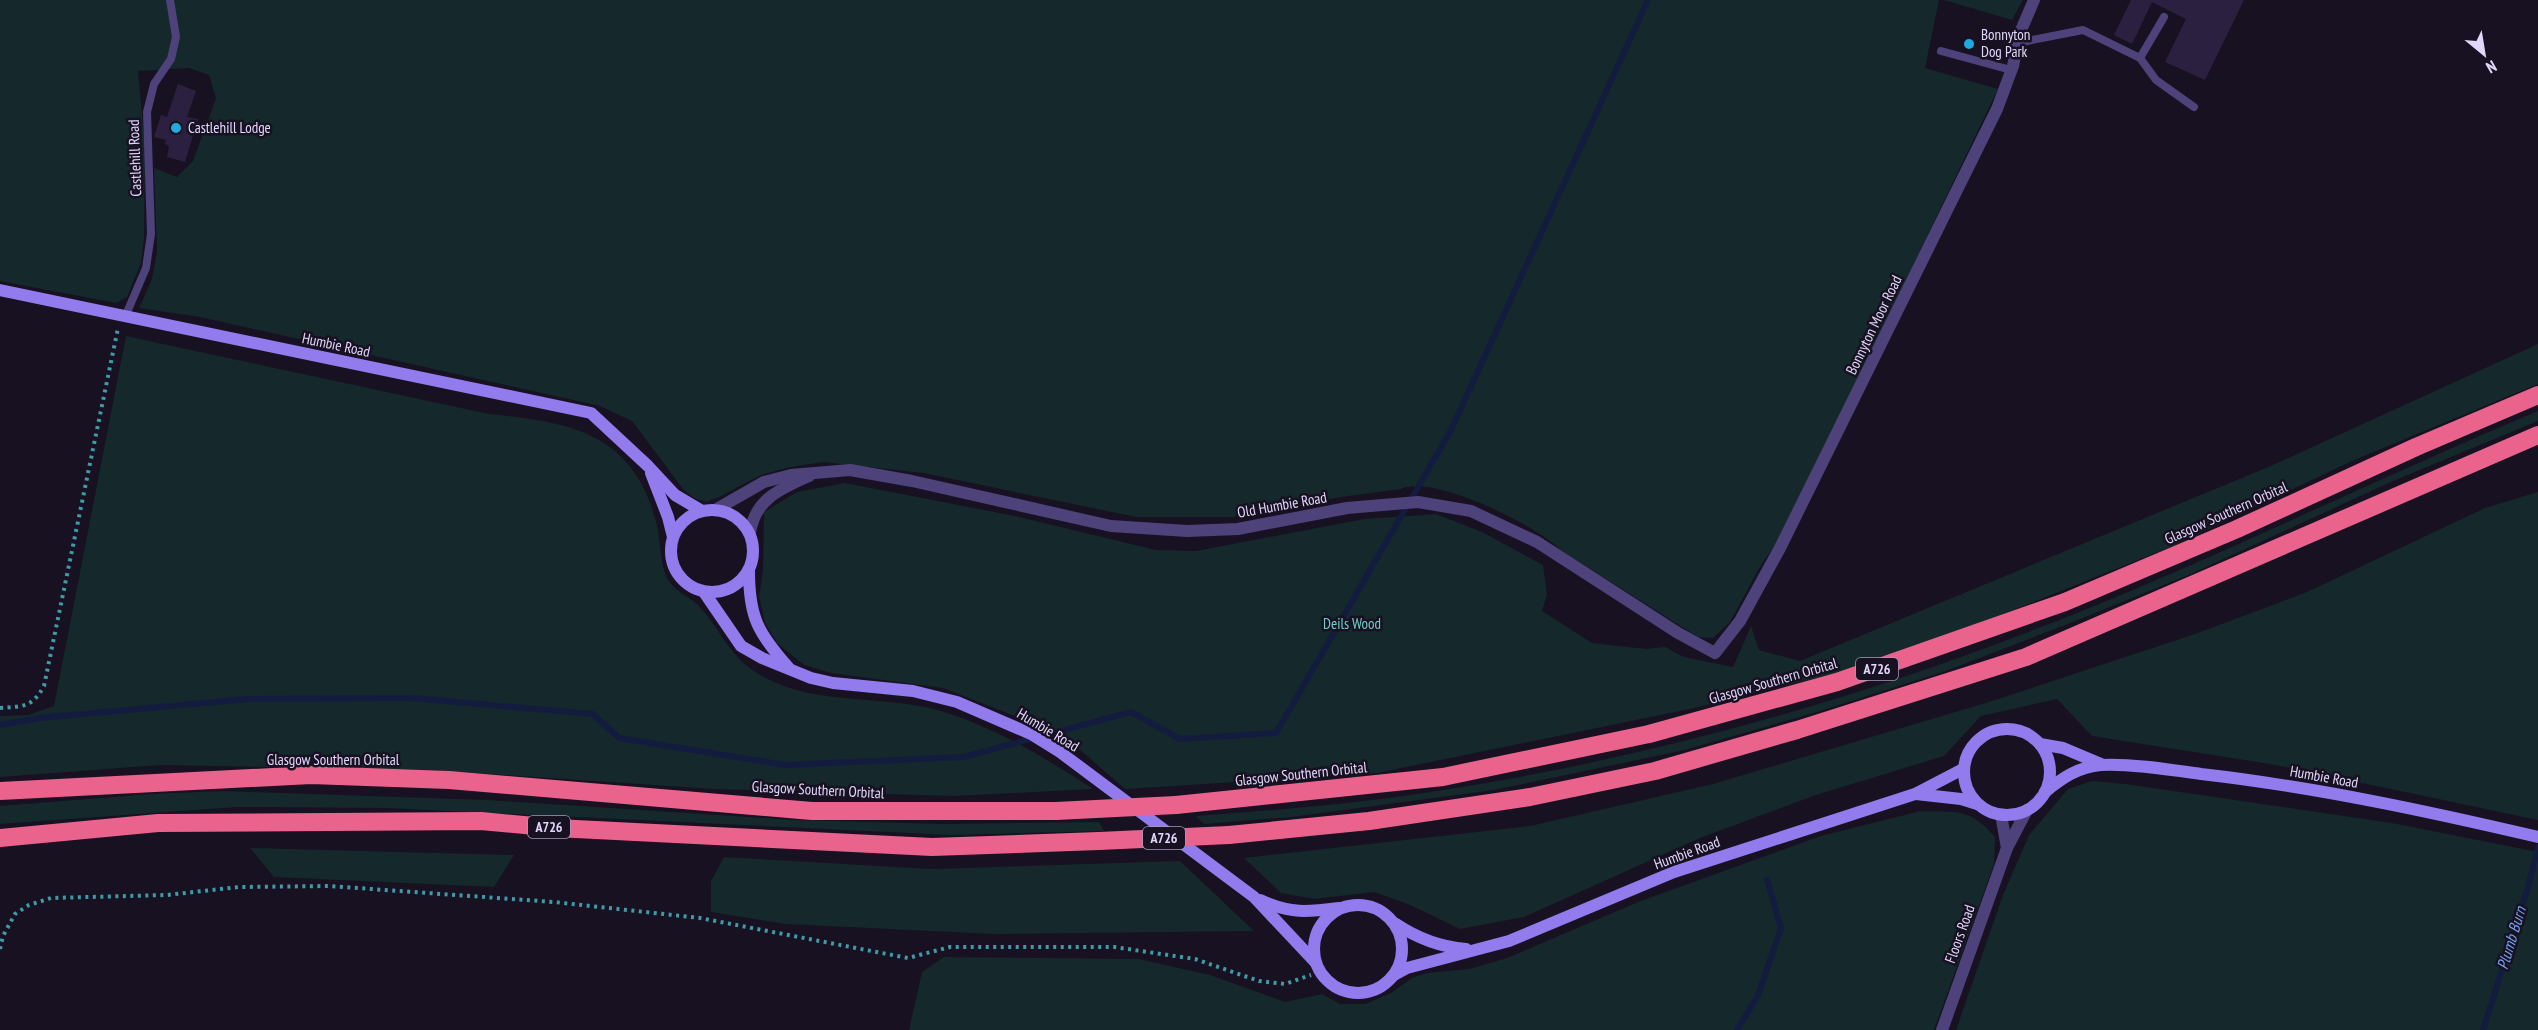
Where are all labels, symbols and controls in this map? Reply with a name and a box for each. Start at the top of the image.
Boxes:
north arrow [2454,24,2514,84]
place label: Bonnyton Dog Park [1981,25,2030,61]
marker: Bonnyton Dog Park [1962,37,1976,51]
text: N [2483,56,2500,78]
place label: Castlehill Lodge [188,118,271,137]
street label: Castlehill Road [124,119,145,197]
marker: Castlehill Lodge [169,121,183,135]
street label: Bonnyton Moor Road [1841,272,1906,377]
street label: Humbie Road [300,328,372,361]
street label: Glasgow Southern Orbital [2161,477,2291,548]
street label: Old Humbie Road [1236,487,1328,522]
park label: Deils Wood [1323,614,1381,633]
street label: Glasgow Southern Orbital [1707,653,1840,708]
road number: A726 [1856,658,1898,680]
street label: Humbie Road [1014,704,1083,755]
street label: Glasgow Southern Orbital [267,750,400,769]
street label: Glasgow Southern Orbital [1234,757,1368,790]
street label: Humbie Road [2288,761,2360,792]
street label: Glasgow Southern Orbital [751,777,885,802]
road number: A726 [528,816,570,838]
road number: A726 [1143,827,1185,849]
street label: Humbie Road [1651,832,1723,873]
street label: Floors Road [1940,902,1979,966]
water label: Plumb Burn [2492,903,2530,972]

